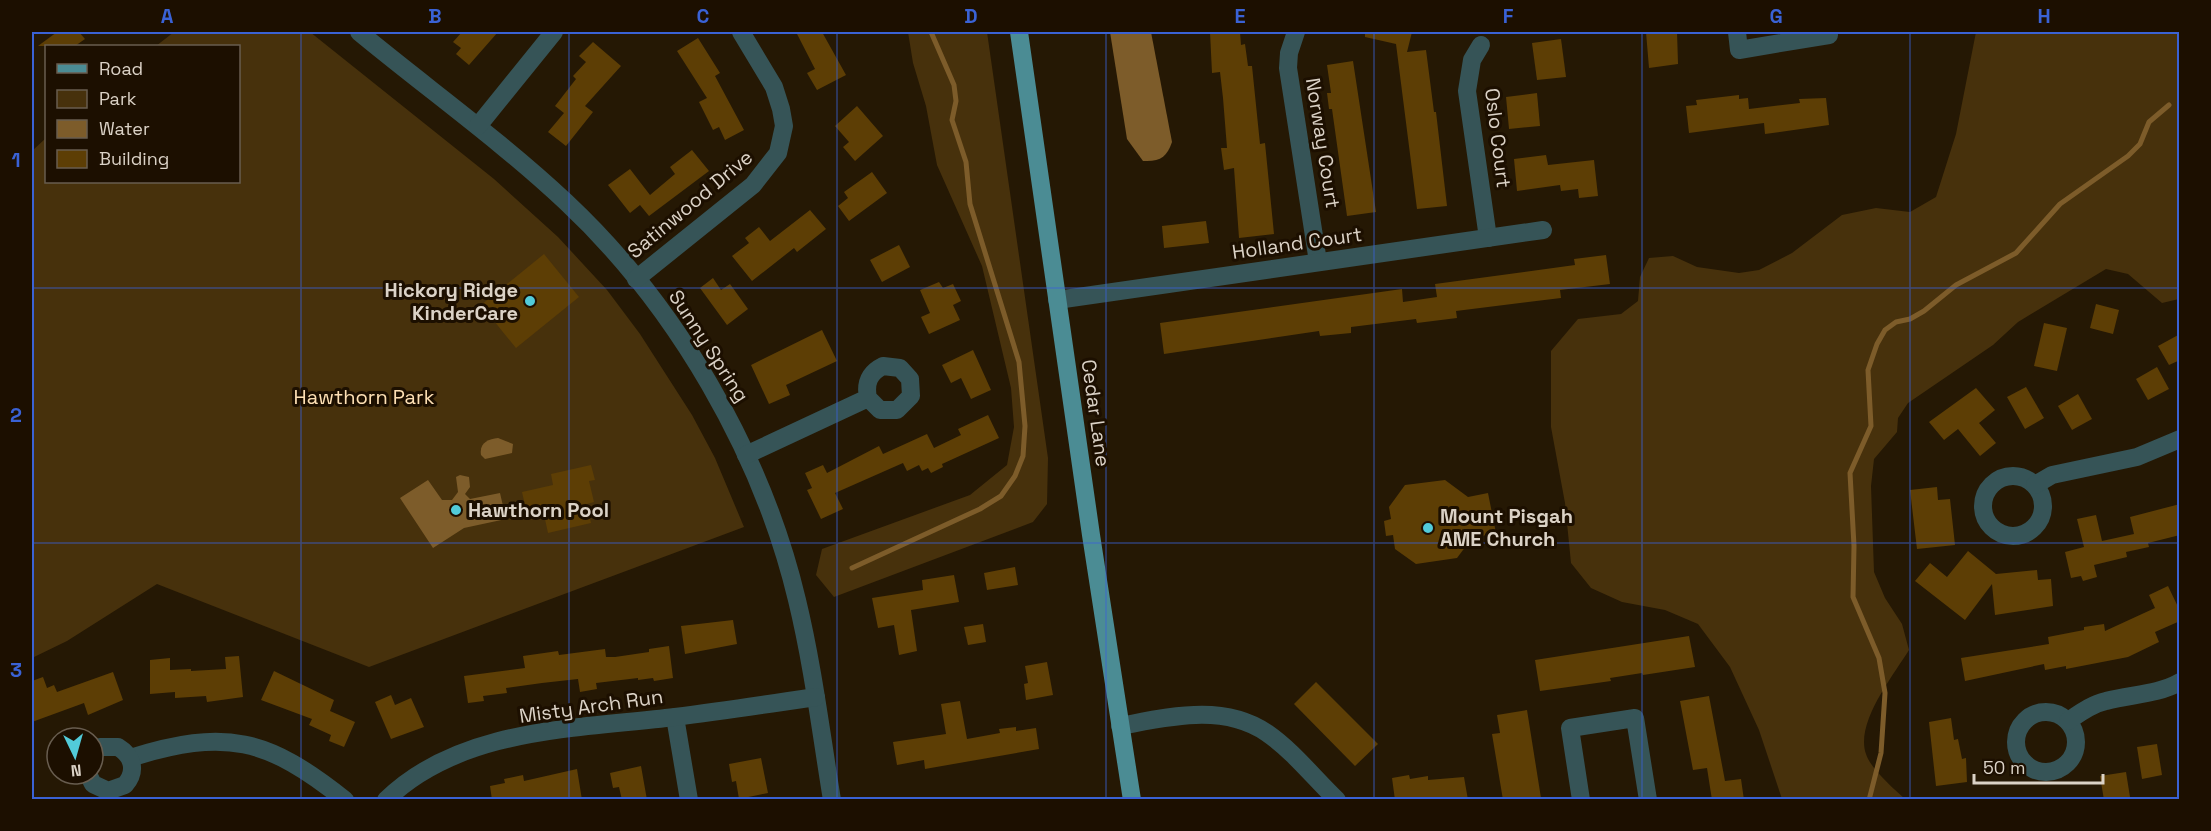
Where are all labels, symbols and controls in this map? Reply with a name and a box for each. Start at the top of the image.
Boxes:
text: A [161,3,174,29]
text: B [428,3,442,29]
text: C [697,3,710,29]
text: D [964,3,978,29]
text: E [1234,3,1246,29]
text: F [1503,3,1514,29]
text: G [1769,3,1783,29]
text: H [2037,3,2051,29]
legend [45,45,240,183]
text: Road [99,57,143,80]
street label: Norway Court [1300,76,1346,210]
text: Park [99,87,137,110]
street label: Oslo Court [1479,87,1517,189]
text: Water [99,117,150,140]
street label: Satinwood Drive [622,144,758,264]
text: 1 [11,147,21,173]
text: Building [99,147,169,170]
street label: Holland Court [1230,221,1364,265]
place label: Hickory Ridge KinderCare [385,277,518,326]
street label: Sunny Spring [663,285,755,407]
marker: Hickory Ridge KinderCare [523,294,537,308]
street label: Cedar Lane [1076,358,1116,468]
park label: Hawthorn Park [294,384,435,410]
text: 2 [10,402,22,428]
place label: Hawthorn Pool [468,497,609,523]
marker: Hawthorn Pool [449,503,463,517]
place label: Mount Pisgah AME Church [1440,503,1573,552]
marker: Mount Pisgah AME Church [1421,521,1435,535]
text: 3 [10,657,22,683]
street label: Misty Arch Run [517,683,665,729]
north arrow [45,726,105,786]
scale bar [1974,747,2103,785]
text: 50 m [1983,756,2025,779]
text: N [70,760,83,781]

